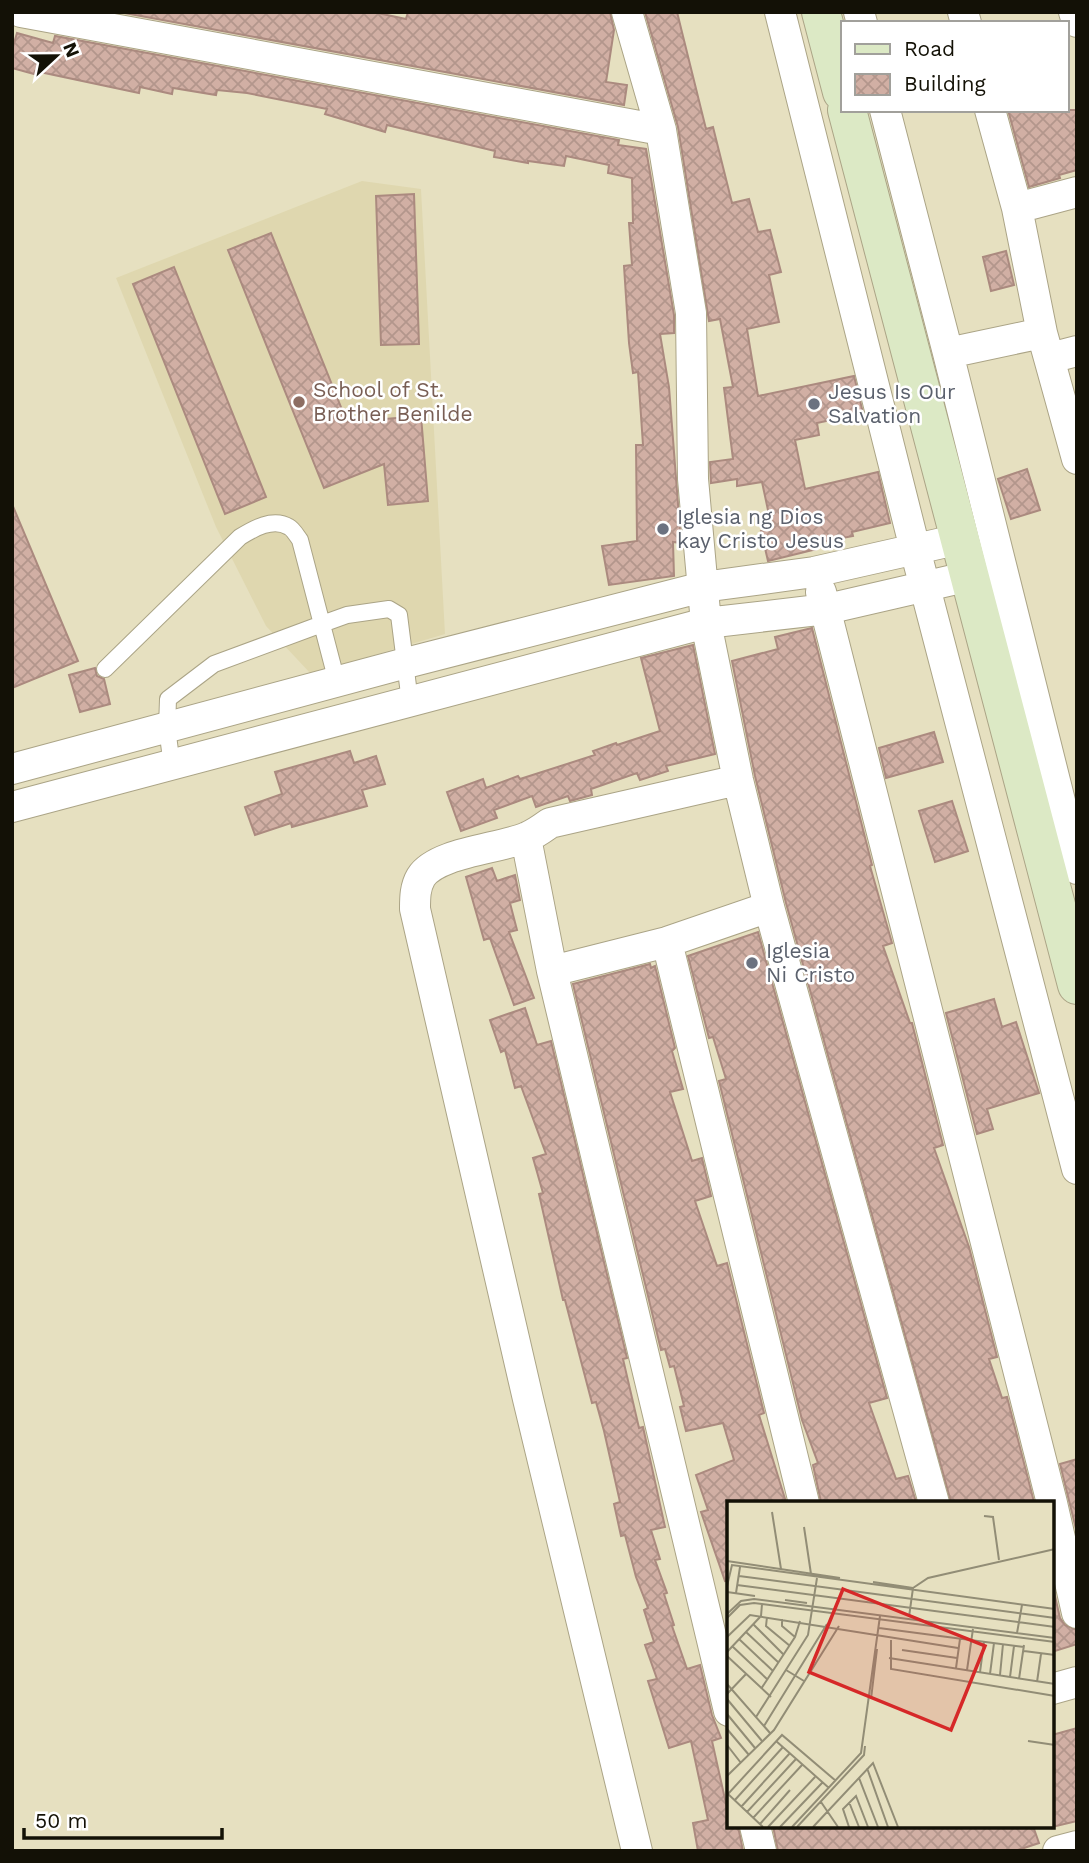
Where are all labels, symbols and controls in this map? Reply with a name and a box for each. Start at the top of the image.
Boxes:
north arrow [21,21,91,91]
legend [841,21,1068,112]
text: Road [904,36,955,61]
text: N [58,39,85,61]
text: Building [904,71,986,96]
place label: School of St. Brother Benilde [313,377,473,426]
place label: Jesus Is Our Salvation [828,379,956,428]
marker: School of St. Brother Benilde [291,394,307,410]
marker: Jesus Is Our Salvation [806,396,822,412]
place label: Iglesia ng Dios kay Cristo Jesus [677,504,844,553]
marker: Iglesia ng Dios kay Cristo Jesus [655,521,671,537]
place label: Iglesia Ni Cristo [766,938,855,987]
marker: Iglesia Ni Cristo [744,955,760,971]
inset map [727,1501,1054,1828]
scale bar [24,1797,222,1841]
text: 50 m [35,1808,87,1833]

